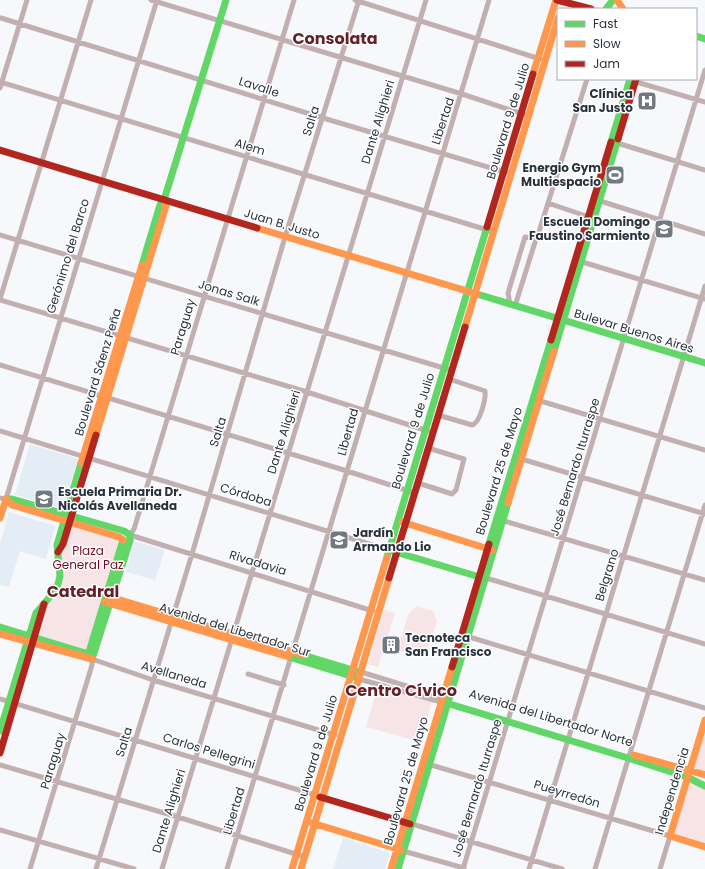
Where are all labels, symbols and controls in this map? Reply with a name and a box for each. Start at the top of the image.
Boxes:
legend [557,8,697,80]
text: Fast [593,15,618,32]
district label: Consolata [292,27,378,50]
text: Slow [593,35,621,52]
text: Jam [593,55,620,72]
street label: Boulevard 9 de Julio [482,60,533,181]
street label: Lavalle [237,72,282,101]
street label: Dante Alighieri [357,78,398,166]
place label: Clínica San Justo [573,85,633,116]
hospital icon: Clínica San Justo [636,90,658,112]
street label: Libertad [427,95,458,147]
street label: Salta [298,104,323,138]
street label: Alem [233,134,267,159]
place label: Energio Gym Multiespacio [521,159,601,190]
sports icon: Energio Gym Multiespacio [604,164,626,186]
street label: Gerónimo del Barco [42,196,93,315]
street label: Juan B. Justo [242,204,322,243]
place label: Escuela Domingo Faustino Sarmiento [529,213,650,244]
school or university icon: Escuela Domingo Faustino Sarmiento [653,218,675,240]
street label: Jonas Salk [196,275,263,310]
street label: Paraguay [166,296,199,357]
street label: Bulevar Buenos Aires [572,304,696,357]
street label: Boulevard Sáenz Peña [70,306,125,438]
street label: Boulevard 9 de Julio [387,370,438,491]
street label: Dante Alighieri [263,388,304,476]
street label: José Bernardo Iturraspe [545,396,604,538]
street label: Boulevard 25 de Mayo [471,404,526,537]
street label: Libertad [333,406,362,458]
street label: Salta [205,415,230,449]
street label: Córdoba [218,479,274,510]
place label: Escuela Primaria Dr. Nicolás Avellaneda [58,483,182,514]
school or university icon: Escuela Primaria Dr. Nicolás Avellaneda [33,488,55,510]
place label: Jardín Armando Lio [353,524,432,555]
school or university icon: Jardín Armando Lio [328,529,350,551]
park label: Plaza General Paz [52,542,124,573]
street label: Rivadavia [227,546,289,579]
street label: Belgrano [591,546,623,603]
district label: Catedral [47,580,119,603]
street label: Avenida del Libertador Sur [157,598,313,661]
place label: Tecnoteca San Francisco [405,629,492,660]
building icon: Tecnoteca San Francisco [380,634,402,656]
street label: Avellaneda [139,657,209,693]
district label: Centro Cívico [345,679,457,702]
street label: Avenida del Libertador Norte [467,684,635,751]
street label: Boulevard 9 de Julio [290,692,341,813]
street label: Boulevard 25 de Mayo [379,714,432,847]
street label: José Bernardo Iturraspe [447,717,506,859]
street label: Salta [111,725,136,759]
street label: Carlos Pellegrini [161,728,258,773]
street label: Paraguay [36,730,69,791]
street label: Independencia [650,745,693,837]
street label: Dante Alighieri [148,767,189,855]
street label: Pueyrredón [532,775,602,812]
street label: Libertad [218,785,249,837]

